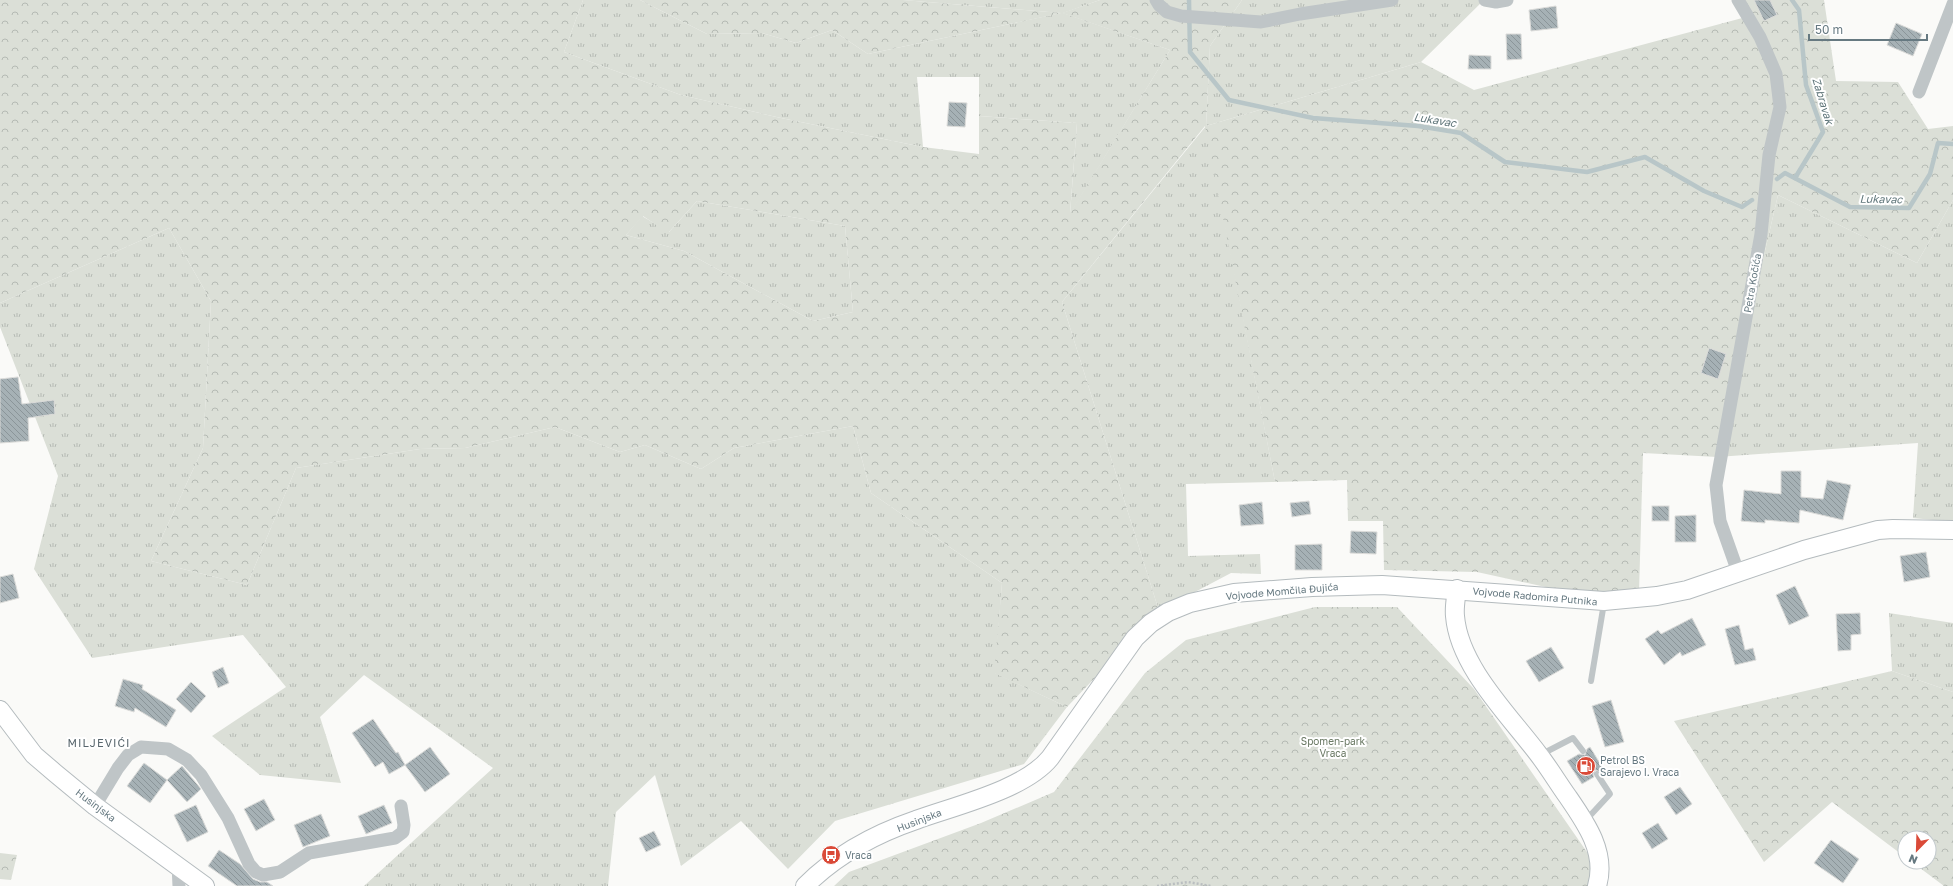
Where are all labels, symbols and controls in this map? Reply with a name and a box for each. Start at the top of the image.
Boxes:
scale bar [1809,16,1927,42]
text: 50 m [1815,22,1843,37]
water label: Zabravak [1810,76,1837,127]
water label: Lukavac [1413,110,1458,129]
water label: Lukavac [1859,192,1904,205]
street label: Petra Kočića [1741,252,1763,314]
street label: Vojvode Momčila Đujića [1225,580,1339,602]
street label: Vojvode Radomira Putnika [1472,585,1598,607]
park label: Spomen-park Vraca [1301,735,1366,759]
district label: MILJEVIĆI [68,736,130,749]
place label: Petrol BS Sarajevo I. Vraca [1600,754,1679,778]
fuel station icon: Petrol BS Sarajevo I. Vraca [1575,755,1597,777]
street label: Husinjska [74,786,118,824]
street label: Husinjska [895,806,943,834]
north arrow [1897,830,1937,870]
bus stop icon: Vraca [820,844,842,866]
place label: Vraca [845,849,872,861]
text: N [1907,852,1919,867]

